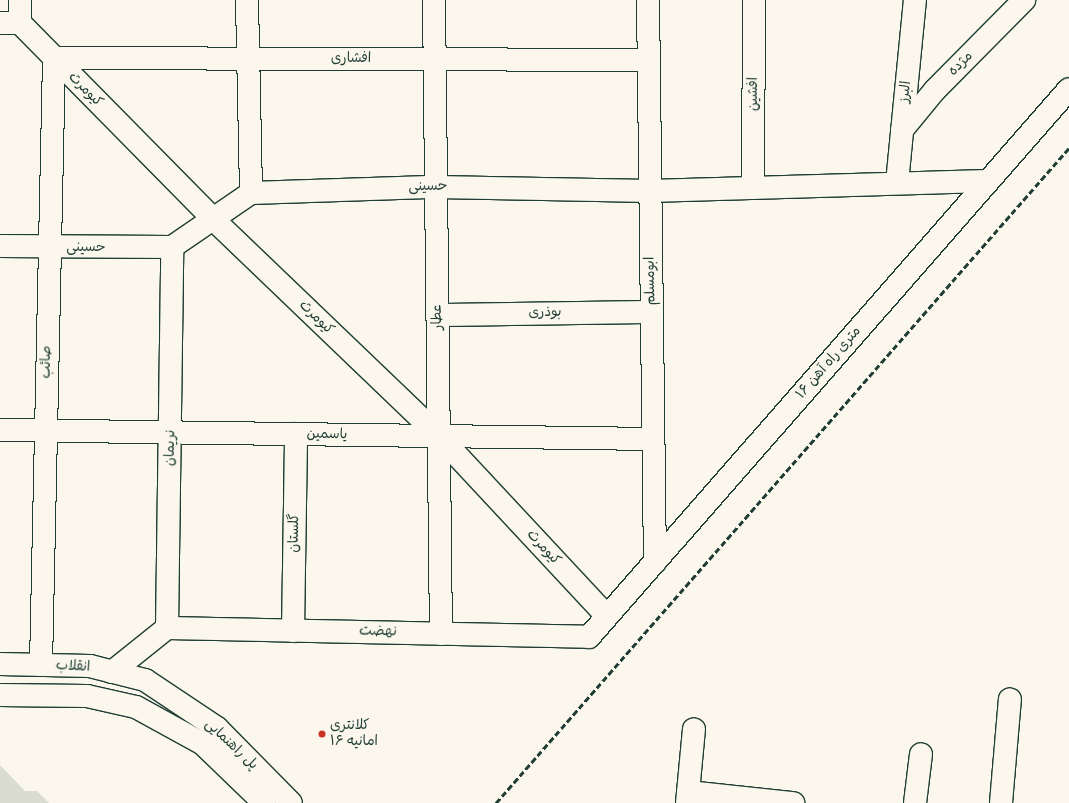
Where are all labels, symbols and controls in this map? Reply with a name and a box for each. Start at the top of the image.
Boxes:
street label: مژده [945,48,977,80]
street label: افشاری [331,51,371,67]
street label: کیومرث [64,69,106,111]
street label: افشین [746,77,762,111]
street label: البرز [896,80,916,104]
street label: حسینی [408,178,448,196]
street label: حسینی [66,240,106,256]
street label: ابومسلم [642,257,660,305]
street label: کیومرث [295,297,337,339]
street label: عطار [429,304,447,330]
street label: بوذری [528,304,562,322]
street label: ۱۶ متری راه آهن [793,323,865,403]
street label: صائب [38,345,56,379]
street label: یاسمین [306,426,348,444]
street label: نریمان [162,430,180,466]
street label: گلستان [286,513,304,553]
street label: کیومرث [522,527,564,569]
street label: نهضت [359,623,397,641]
street label: انقلاب [55,658,91,676]
street label: پل راهنمایی [201,716,261,774]
place label: کلانتری ۱۶ امانیه [330,718,378,750]
marker: کلانتری ۱۶ امانیه [317,729,327,739]

